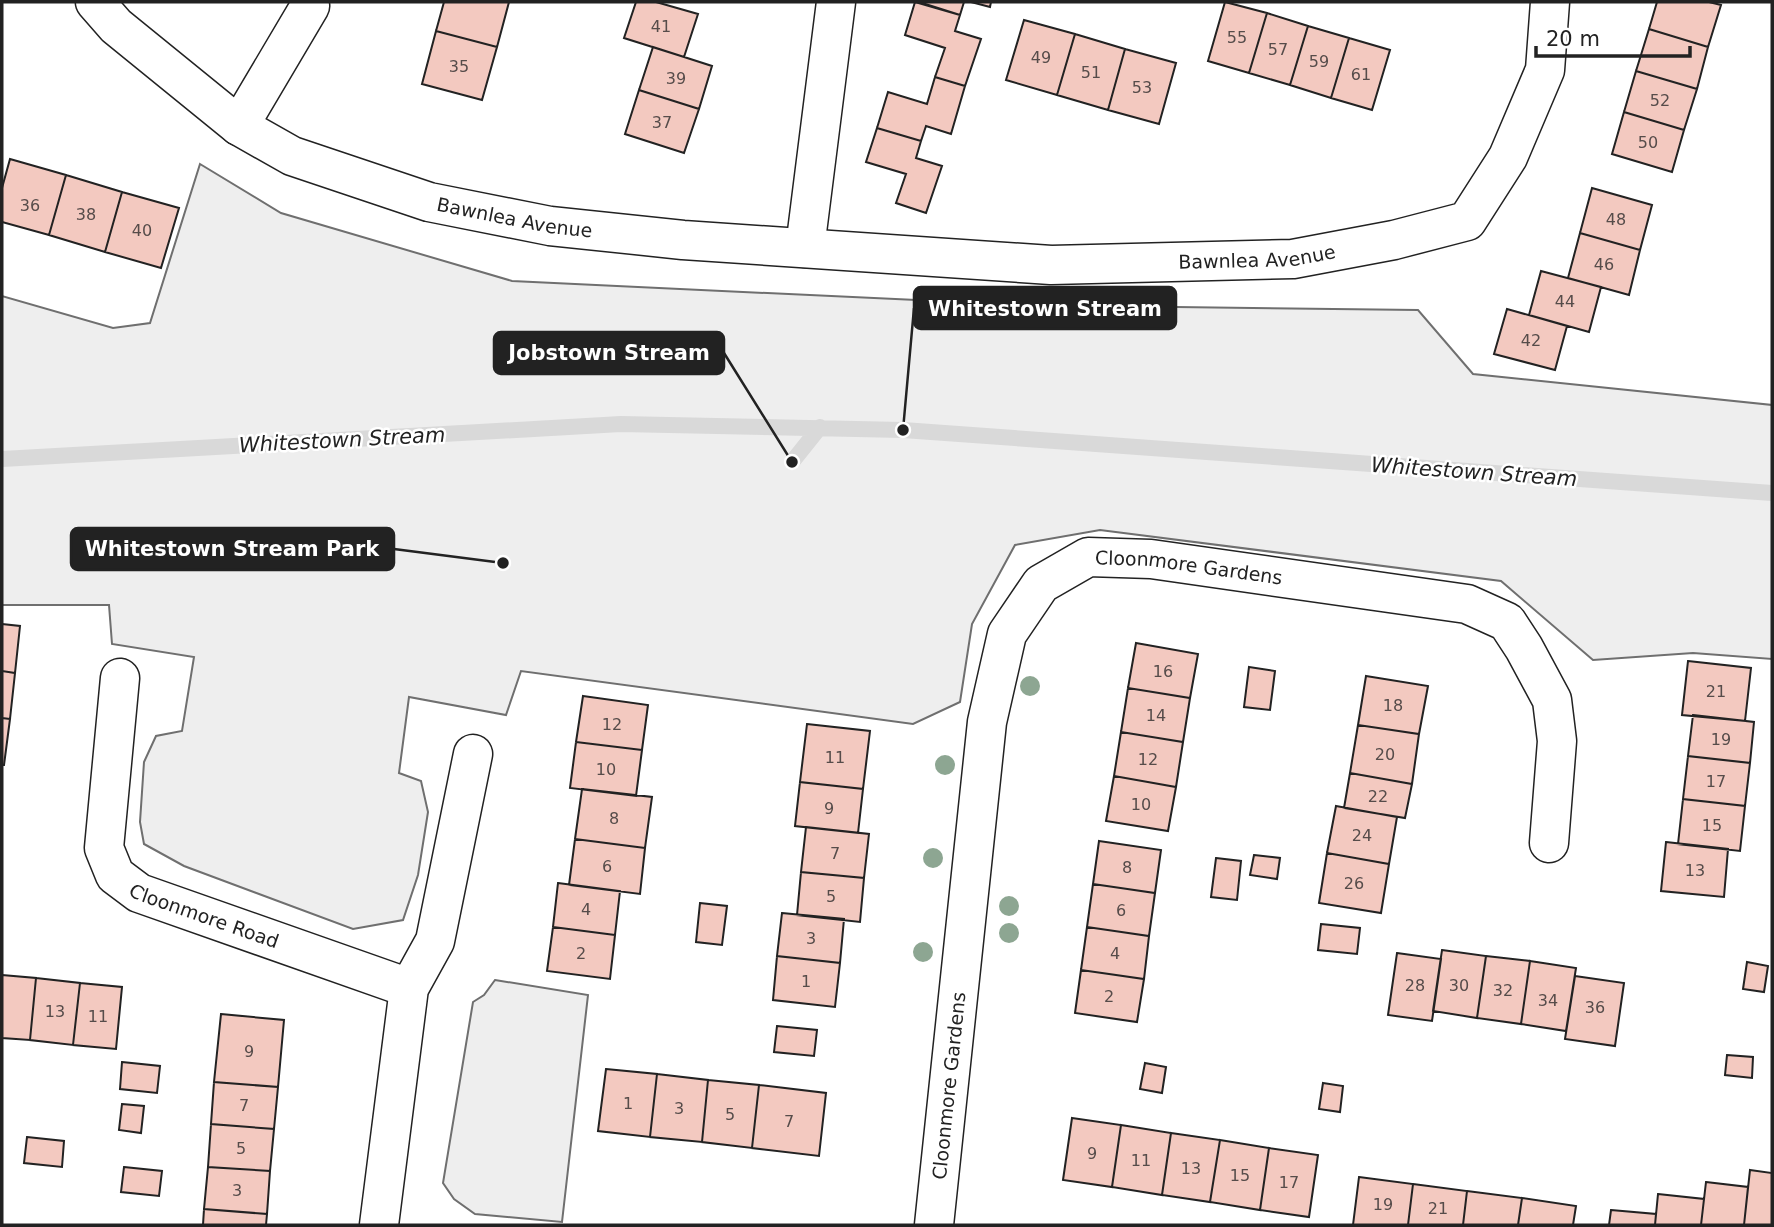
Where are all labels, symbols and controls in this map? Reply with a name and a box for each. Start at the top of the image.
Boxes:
scale bar [1536,14,1690,58]
house number: 41 [651,17,671,36]
text: 20 m [1546,27,1600,51]
house number: 55 [1227,28,1247,47]
house number: 57 [1268,40,1288,59]
house number: 49 [1031,48,1051,67]
house number: 59 [1309,52,1329,71]
house number: 35 [449,57,469,76]
house number: 51 [1081,63,1101,82]
house number: 61 [1351,65,1371,84]
house number: 39 [666,69,686,88]
house number: 53 [1132,78,1152,97]
house number: 52 [1650,91,1670,110]
house number: 37 [652,113,672,132]
house number: 50 [1638,133,1658,152]
street label: Bawnlea Avenue [435,193,594,241]
house number: 36 [20,196,40,215]
house number: 38 [76,205,96,224]
house number: 48 [1606,210,1626,229]
house number: 40 [132,221,152,240]
street label: Bawnlea Avenue [1178,240,1337,273]
house number: 46 [1594,255,1614,274]
callout: Whitestown Stream [914,287,1176,329]
house number: 44 [1555,292,1575,311]
text: Whitestown Stream [928,297,1162,321]
house number: 42 [1521,331,1541,350]
callout: Jobstown Stream [494,332,724,374]
text: Jobstown Stream [506,341,710,365]
water label: Whitestown Stream [238,423,446,457]
water label: Whitestown Stream [1370,453,1578,491]
callout: Whitestown Stream Park [71,528,394,570]
text: Whitestown Stream Park [85,537,380,561]
street label: Cloonmore Gardens [1095,546,1284,589]
house number: 16 [1153,662,1173,681]
house number: 21 [1706,682,1726,701]
house number: 18 [1383,696,1403,715]
house number: 14 [1146,706,1166,725]
house number: 12 [602,715,622,734]
house number: 19 [1711,730,1731,749]
house number: 20 [1375,745,1395,764]
house number: 11 [825,748,845,767]
house number: 12 [1138,750,1158,769]
house number: 10 [596,760,616,779]
house number: 17 [1706,772,1726,791]
house number: 22 [1368,787,1388,806]
house number: 10 [1131,795,1151,814]
house number: 9 [824,799,834,818]
house number: 8 [609,809,619,828]
house number: 15 [1702,816,1722,835]
house number: 24 [1352,826,1372,845]
house number: 7 [830,844,840,863]
house number: 6 [602,857,612,876]
house number: 8 [1122,858,1132,877]
house number: 13 [1685,861,1705,880]
house number: 26 [1344,874,1364,893]
street label: Cloonmore Road [125,879,282,952]
house number: 5 [826,887,836,906]
house number: 4 [581,900,591,919]
house number: 6 [1116,901,1126,920]
house number: 3 [806,929,816,948]
house number: 2 [576,944,586,963]
house number: 4 [1110,944,1120,963]
house number: 1 [801,972,811,991]
house number: 28 [1405,976,1425,995]
house number: 30 [1449,976,1469,995]
house number: 32 [1493,981,1513,1000]
house number: 2 [1104,987,1114,1006]
street label: Cloonmore Gardens [928,991,969,1181]
house number: 34 [1538,991,1558,1010]
house number: 36 [1585,998,1605,1017]
house number: 13 [45,1002,65,1021]
house number: 11 [88,1007,108,1026]
house number: 9 [244,1042,254,1061]
house number: 1 [623,1094,633,1113]
house number: 7 [239,1096,249,1115]
house number: 3 [674,1099,684,1118]
house number: 5 [725,1105,735,1124]
house number: 7 [784,1112,794,1131]
house number: 5 [236,1139,246,1158]
house number: 9 [1087,1144,1097,1163]
house number: 11 [1131,1151,1151,1170]
house number: 13 [1181,1159,1201,1178]
house number: 15 [1230,1166,1250,1185]
house number: 17 [1279,1173,1299,1192]
house number: 3 [232,1181,242,1200]
house number: 19 [1373,1195,1393,1214]
house number: 21 [1428,1199,1448,1218]

